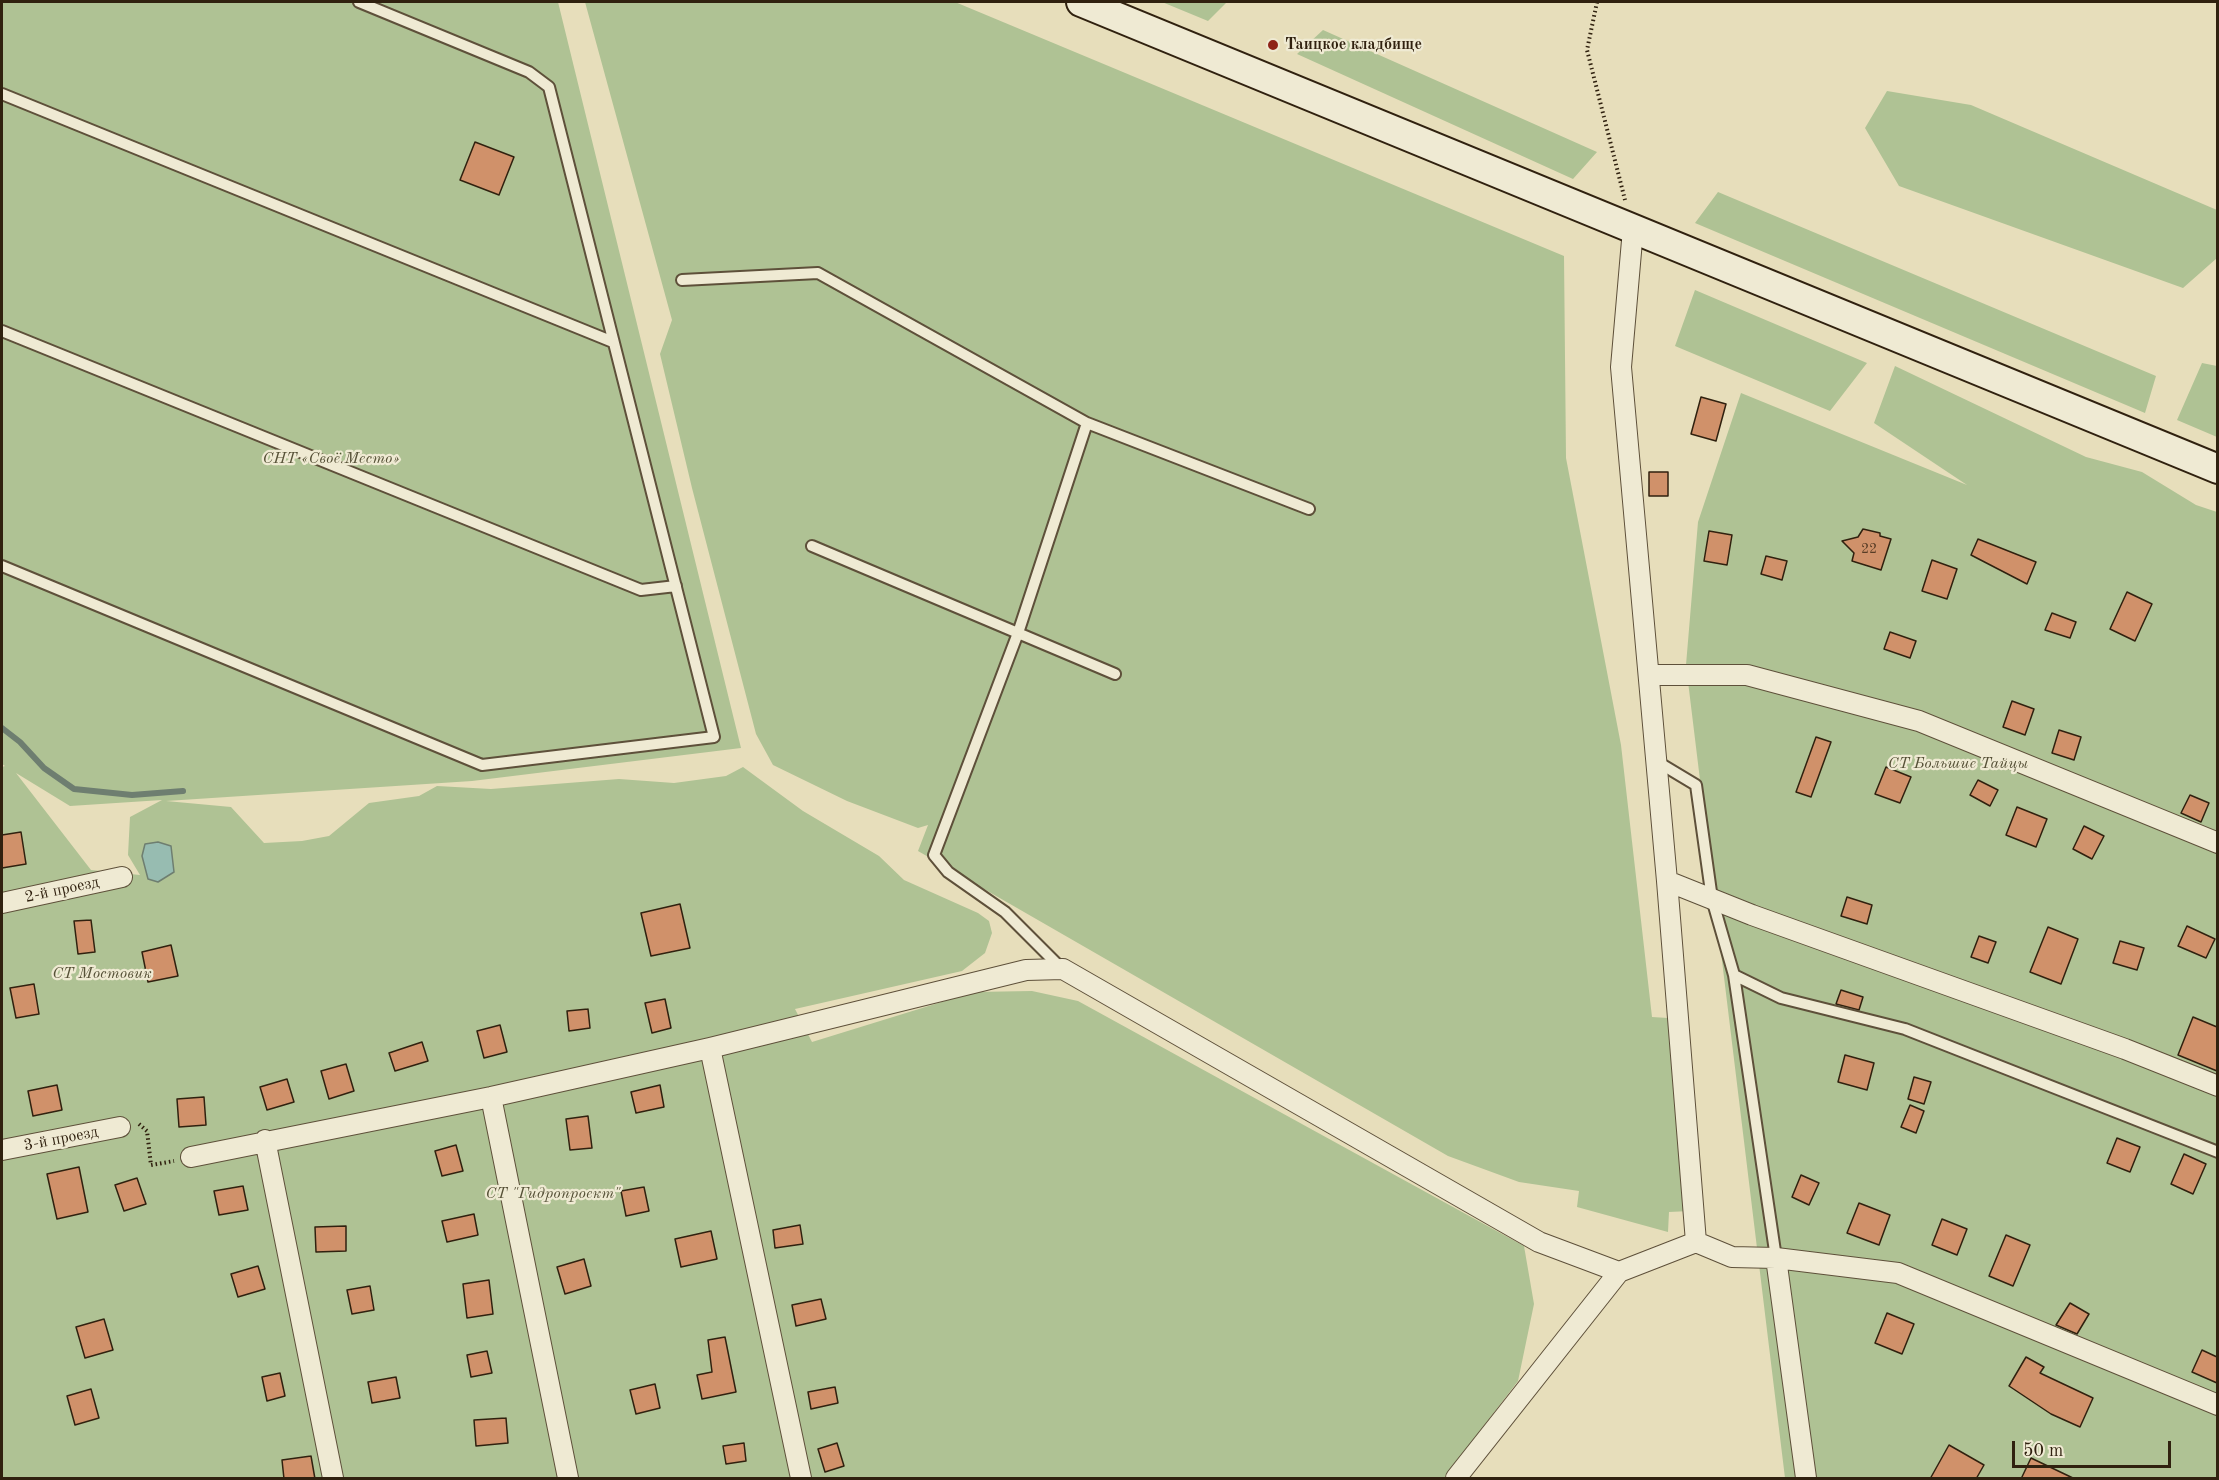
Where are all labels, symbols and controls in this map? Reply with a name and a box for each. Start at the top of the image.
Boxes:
place label: Таицкое кладбище [1285,35,1422,55]
marker: Таицкое кладбище [1266,38,1280,52]
park label: СНТ «Своё Место» [262,449,400,469]
house number: 22 [1861,541,1877,557]
park label: СТ Большие Тайцы [1888,754,2028,774]
street label: 2-й проезд [23,873,101,907]
park label: СТ Мостовик [52,964,152,984]
street label: 3-й проезд [22,1122,100,1156]
park label: СТ "Гидропроект" [486,1184,620,1204]
scale bar [2015,1429,2174,1467]
text: 50 m [2023,1442,2063,1460]

